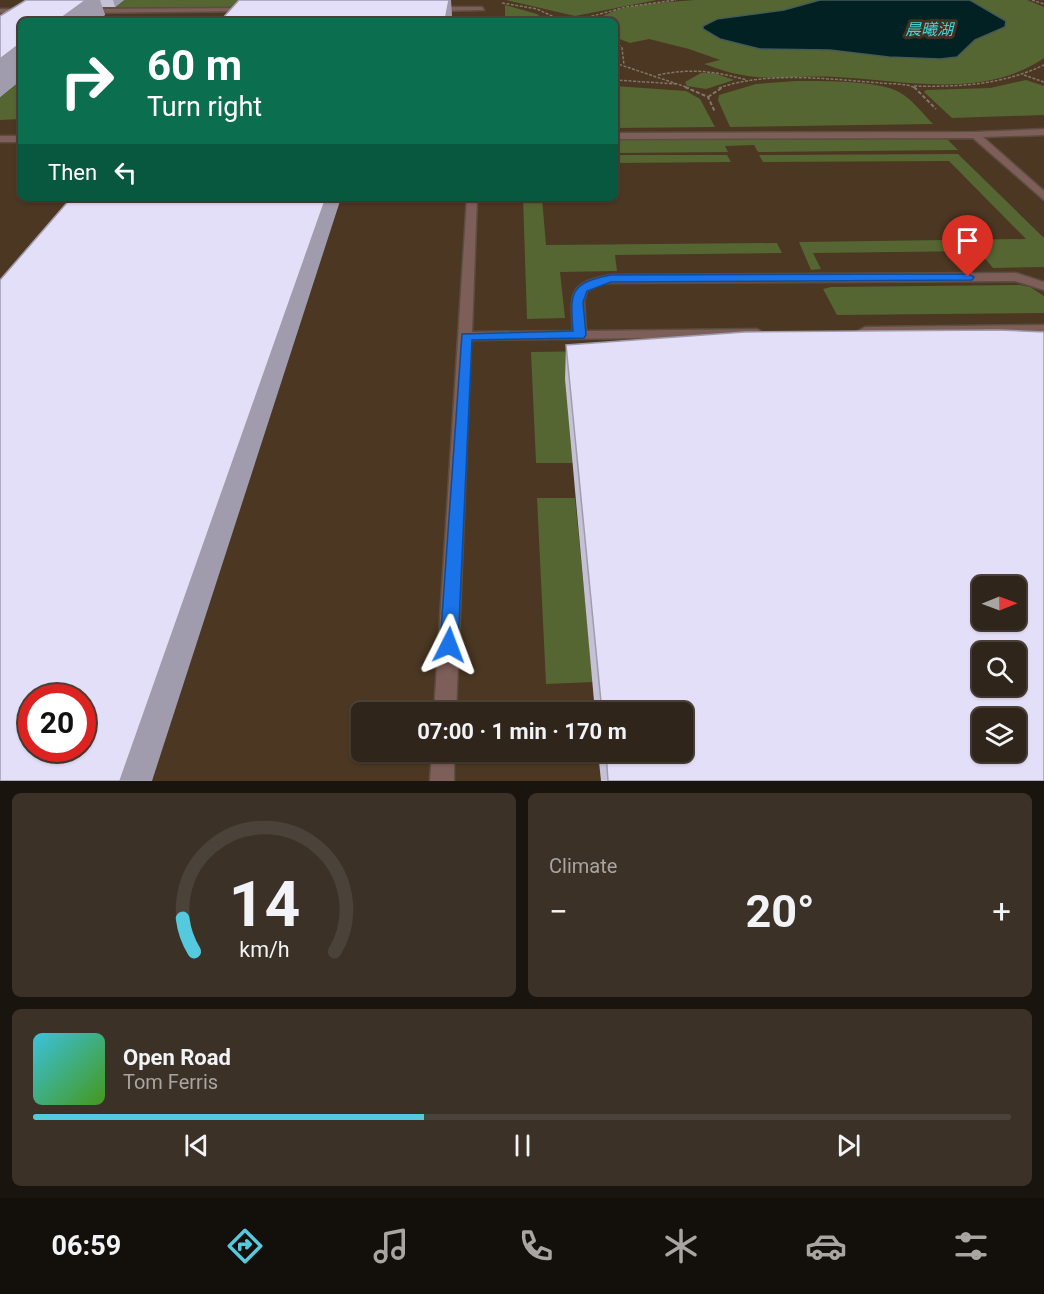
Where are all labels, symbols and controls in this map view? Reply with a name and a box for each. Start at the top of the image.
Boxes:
water label: 晨曦湖 [905,20,956,39]
text: 60 m [147,41,242,90]
icon: right [48,42,126,120]
text: Turn right [147,91,262,123]
icon: left [109,156,142,189]
text: Then [48,160,97,185]
pin [942,215,993,277]
icon: arrive [951,224,984,257]
north arrow [972,576,1026,630]
map controls [972,576,1026,762]
position arrow [417,613,481,677]
button: search [972,642,1026,696]
speed limit sign: 20 [18,684,96,762]
button: layers [972,708,1026,762]
text: 07:00 · 1 min · 170 m [417,719,627,744]
text: Climate [549,854,617,878]
text: 14 [228,868,300,941]
text: 20° [745,885,815,938]
text: − [549,892,568,931]
text: + [992,892,1011,931]
text: km/h [239,937,289,962]
text: Open Road [123,1045,231,1070]
text: Tom Ferris [123,1070,218,1094]
icon: previous [180,1129,213,1162]
icon: pause [506,1129,539,1162]
icon: next [832,1129,865,1162]
icon: directions [224,1225,266,1267]
icon: music [370,1225,412,1267]
icon: phone [515,1225,557,1267]
icon: climate [660,1225,702,1267]
icon: car [805,1225,847,1267]
icon: filters [950,1225,992,1267]
text: 06:59 [52,1230,121,1262]

